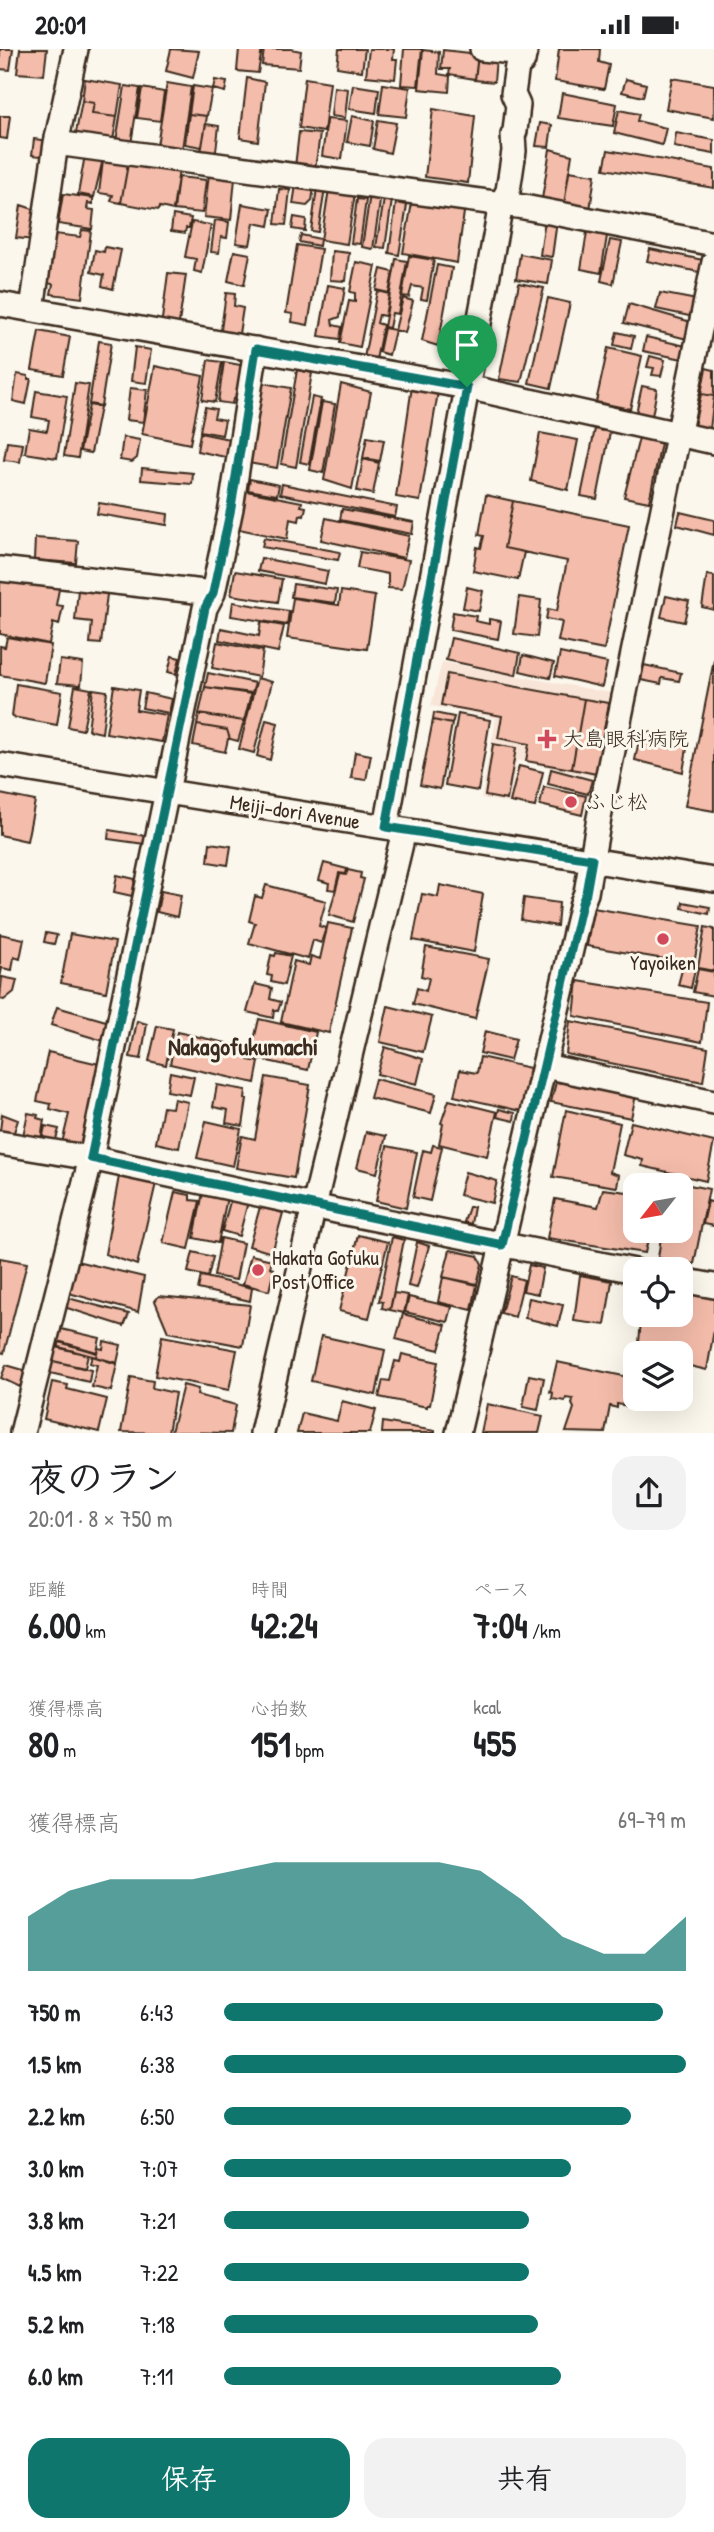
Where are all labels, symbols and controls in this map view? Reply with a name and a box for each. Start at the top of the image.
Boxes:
text: 20:01 [35,7,86,42]
pin [437,315,497,387]
icon: arrive [448,326,486,364]
place label: 大島眼科病院 [563,724,689,753]
marker: 大島眼科病院 [537,729,557,749]
street label: Meiji-dori Avenue [228,787,362,836]
place label: ふじ松 [585,787,648,816]
marker: ふじ松 [563,794,579,810]
marker: Yayoiken [655,931,671,947]
place label: Yayoiken [630,948,696,977]
district label: Nakagofukumachi [168,1030,318,1063]
north arrow [623,1173,693,1243]
map controls [623,1173,693,1411]
place label: Hakata Gofuku Post Office [272,1243,379,1296]
button: locate [623,1257,693,1327]
marker: Hakata Gofuku Post Office [250,1262,266,1278]
button: layers [623,1341,693,1411]
text: 夜のラン [28,1451,180,1503]
button: share [612,1456,686,1530]
text: 20:01 · 8 × 750 m [28,1503,172,1534]
text: 距離 [28,1576,66,1602]
text: 時間 [251,1576,289,1602]
text: ペース [473,1576,529,1602]
text: 6.00 [28,1602,81,1649]
text: 42:24 [251,1602,318,1649]
text: 7:04 [473,1602,528,1649]
text: km [81,1618,106,1644]
text: /km [528,1618,561,1644]
text: kcal [473,1694,501,1720]
text: 獲得標高 [28,1695,104,1721]
text: 心拍数 [251,1695,308,1721]
text: 455 [473,1720,516,1767]
text: 80 [28,1721,59,1768]
text: 151 [251,1721,291,1768]
text: m [59,1737,76,1763]
text: bpm [291,1737,324,1763]
text: 69–79 m [618,1804,686,1835]
text: 獲得標高 [28,1807,120,1838]
text: 750 m [28,1997,80,2028]
text: 6:43 [140,1997,173,2028]
text: 1.5 km [28,2049,81,2080]
text: 6:38 [140,2049,175,2080]
text: 2.2 km [28,2101,85,2132]
text: 6:50 [140,2101,175,2132]
text: 3.0 km [28,2153,84,2184]
text: 7:07 [140,2153,178,2184]
text: 3.8 km [28,2205,84,2236]
text: 7:21 [140,2205,176,2236]
text: 4.5 km [28,2257,82,2288]
text: 7:22 [140,2257,178,2288]
text: 5.2 km [28,2309,84,2340]
text: 7:18 [140,2309,175,2340]
text: 6.0 km [28,2361,83,2392]
text: 7:11 [140,2361,173,2392]
button: 保存 [28,2438,350,2518]
button: 共有 [364,2438,686,2518]

